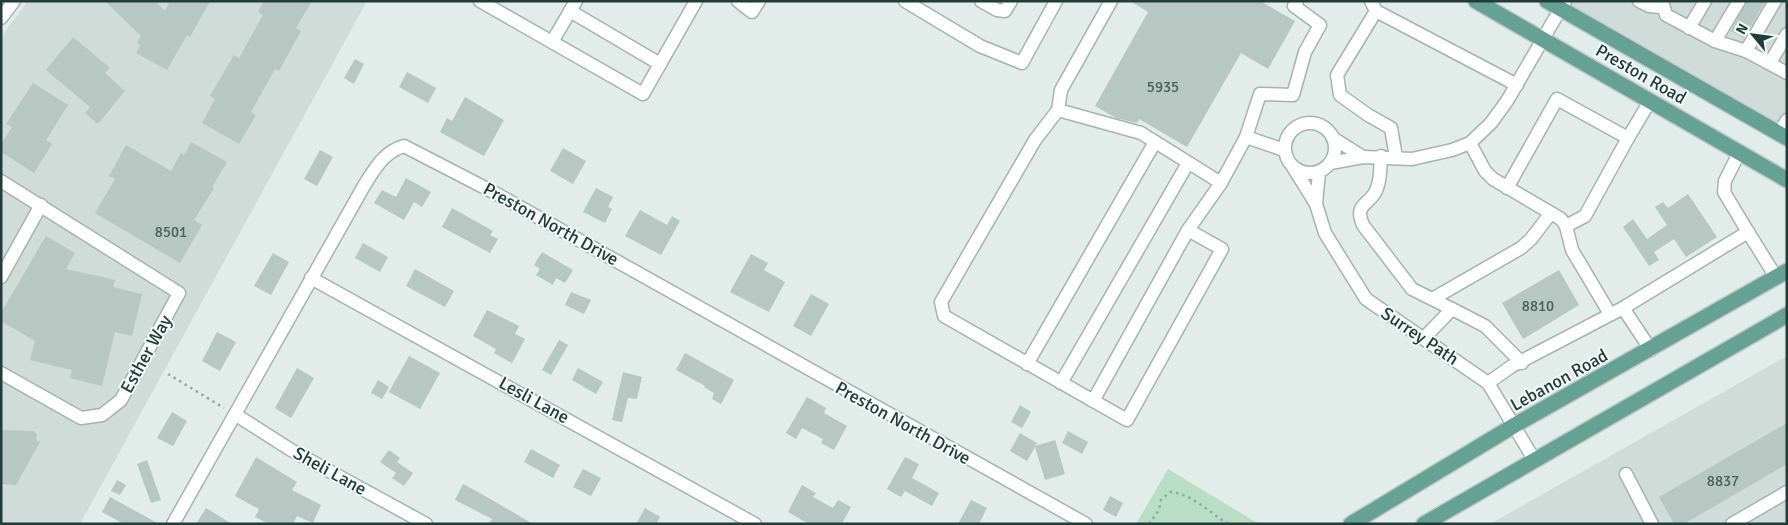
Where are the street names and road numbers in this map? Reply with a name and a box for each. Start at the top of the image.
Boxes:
street label: Preston Road [1592,39,1690,109]
street label: Preston North Drive [480,178,622,270]
street label: Surrey Path [1377,302,1463,370]
street label: Esther Way [116,311,177,397]
street label: Lebanon Road [1506,344,1612,416]
street label: Lesli Lane [495,372,573,428]
street label: Preston North Drive [832,377,974,469]
street label: Sheli Lane [290,442,370,500]

